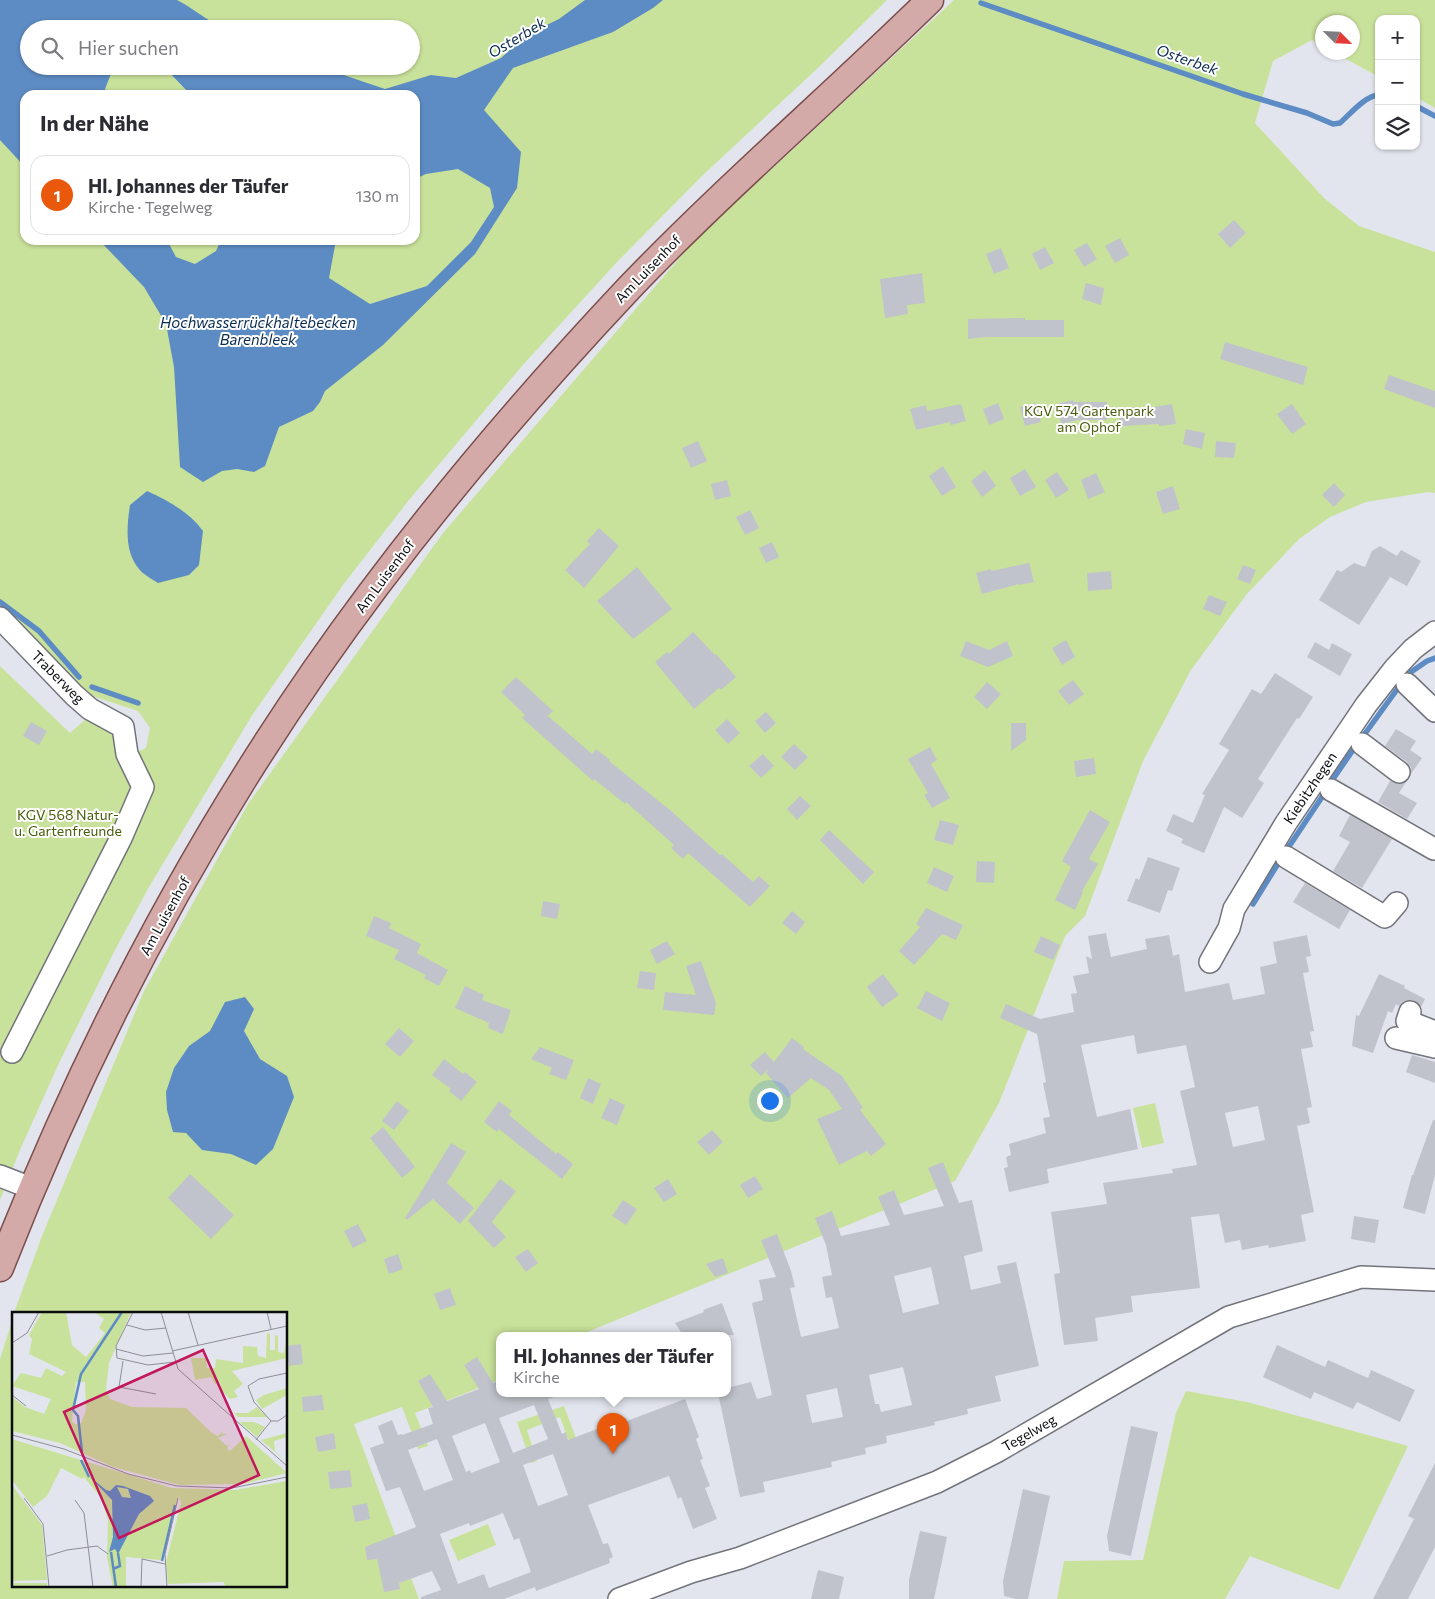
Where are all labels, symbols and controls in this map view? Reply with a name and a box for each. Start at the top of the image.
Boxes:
water label: Osterbek [484,13,549,61]
north arrow [1315,15,1360,60]
map controls [1375,15,1420,150]
button: + [1375,15,1420,60]
search box [20,20,420,75]
icon: search [38,34,66,62]
text: Hier suchen [78,36,179,59]
water label: Osterbek [1154,40,1221,78]
button: − [1375,60,1420,105]
button: layers [1375,105,1420,150]
text: In der Nähe [40,110,149,135]
text: Hl. Johannes der Täufer [88,174,289,197]
text: 1 [53,186,61,205]
text: 130 m [356,186,399,205]
text: Kirche · Tegelweg [88,197,213,216]
street label: Am Luisenhof [611,231,684,306]
water label: Hochwasserrückhaltebecken Barenbleek [160,313,356,348]
park label: KGV 574 Gartenpark am Ophof [1024,402,1154,435]
street label: Am Luisenhof [351,535,418,616]
street label: Traberweg [28,647,89,707]
street label: Kiebitzhegen [1279,748,1340,827]
park label: KGV 568 Natur- u. Gartenfreunde [14,806,122,839]
street label: Am Luisenhof [136,873,193,958]
your location [757,1088,783,1114]
inset map [12,1312,288,1586]
popup [496,1332,731,1397]
text: Hl. Johannes der Täufer [513,1344,714,1367]
text: Kirche [513,1367,560,1386]
street label: Tegelweg [999,1410,1059,1455]
pin: 1 [597,1413,629,1454]

